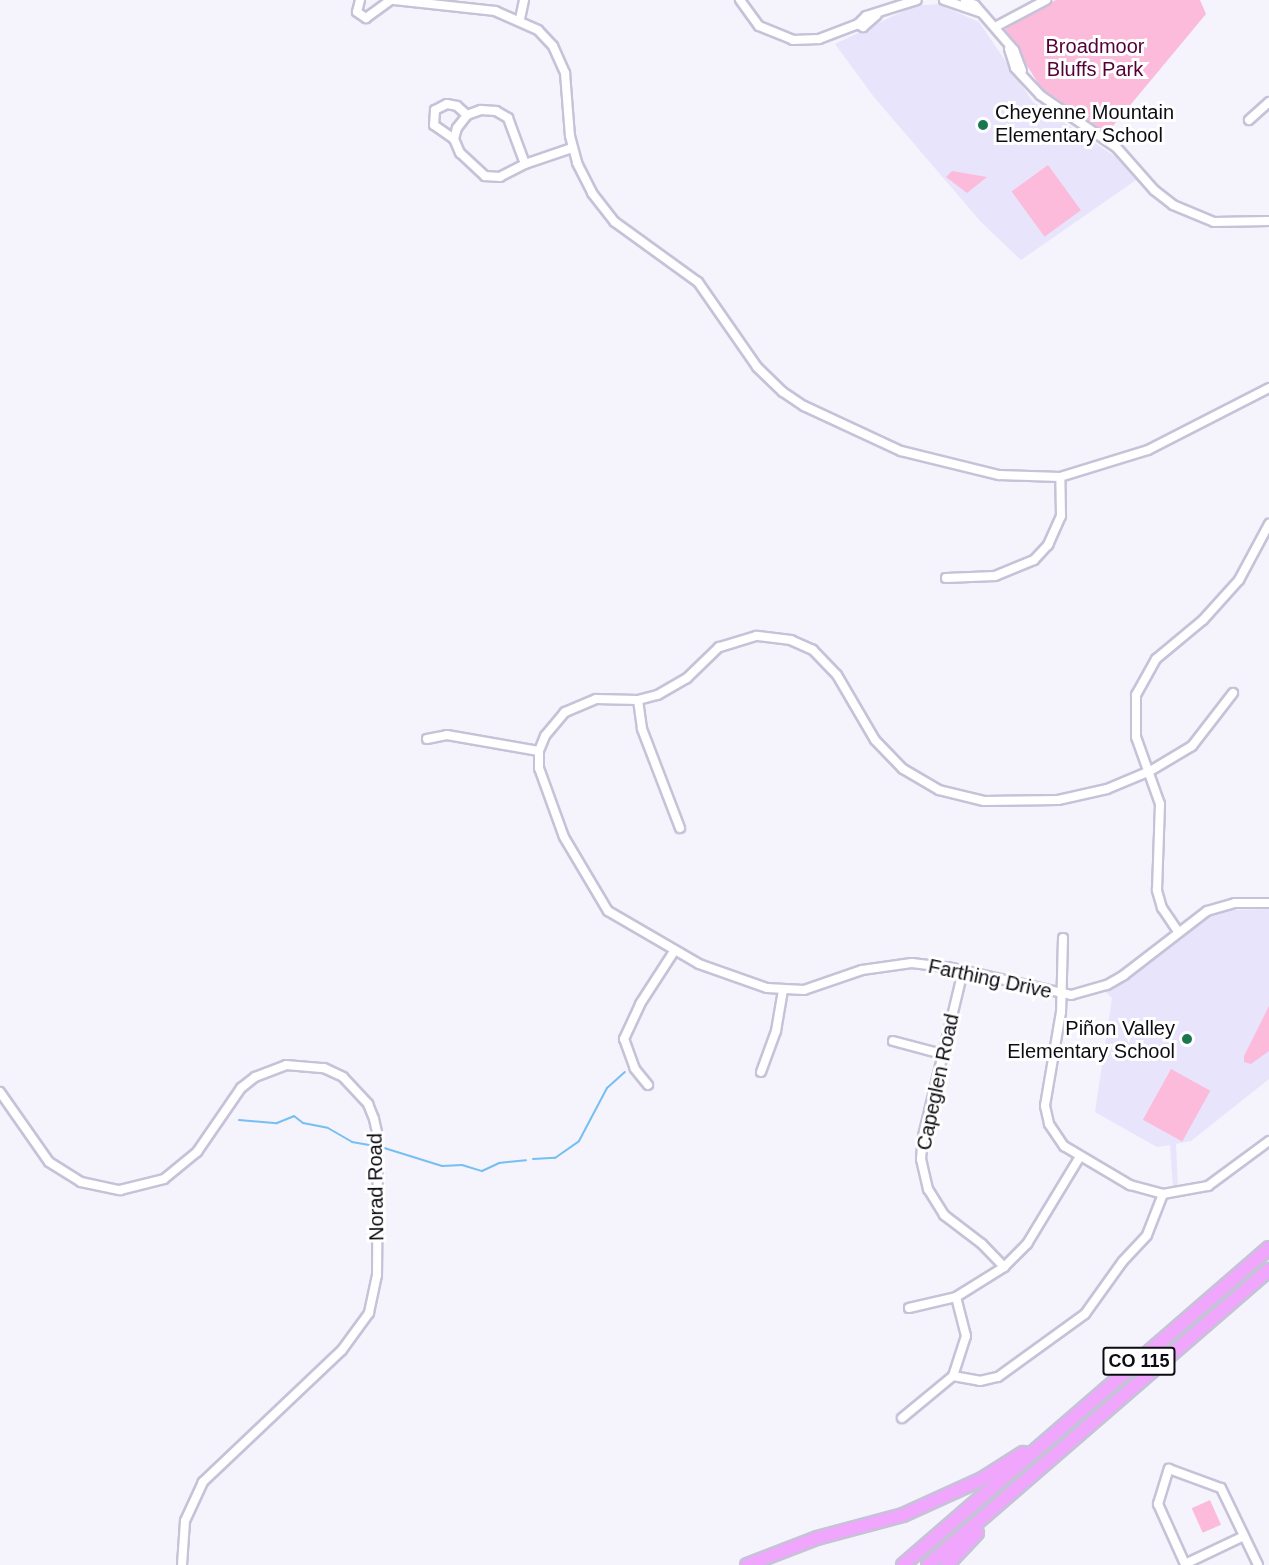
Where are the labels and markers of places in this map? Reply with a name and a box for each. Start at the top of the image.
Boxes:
place label: Cheyenne Mountain Elementary School [995,101,1174,148]
marker: Cheyenne Mountain Elementary School [976,118,990,132]
place label: Piñon Valley Elementary School [1007,1016,1175,1063]
marker: Piñon Valley Elementary School [1180,1032,1194,1046]

